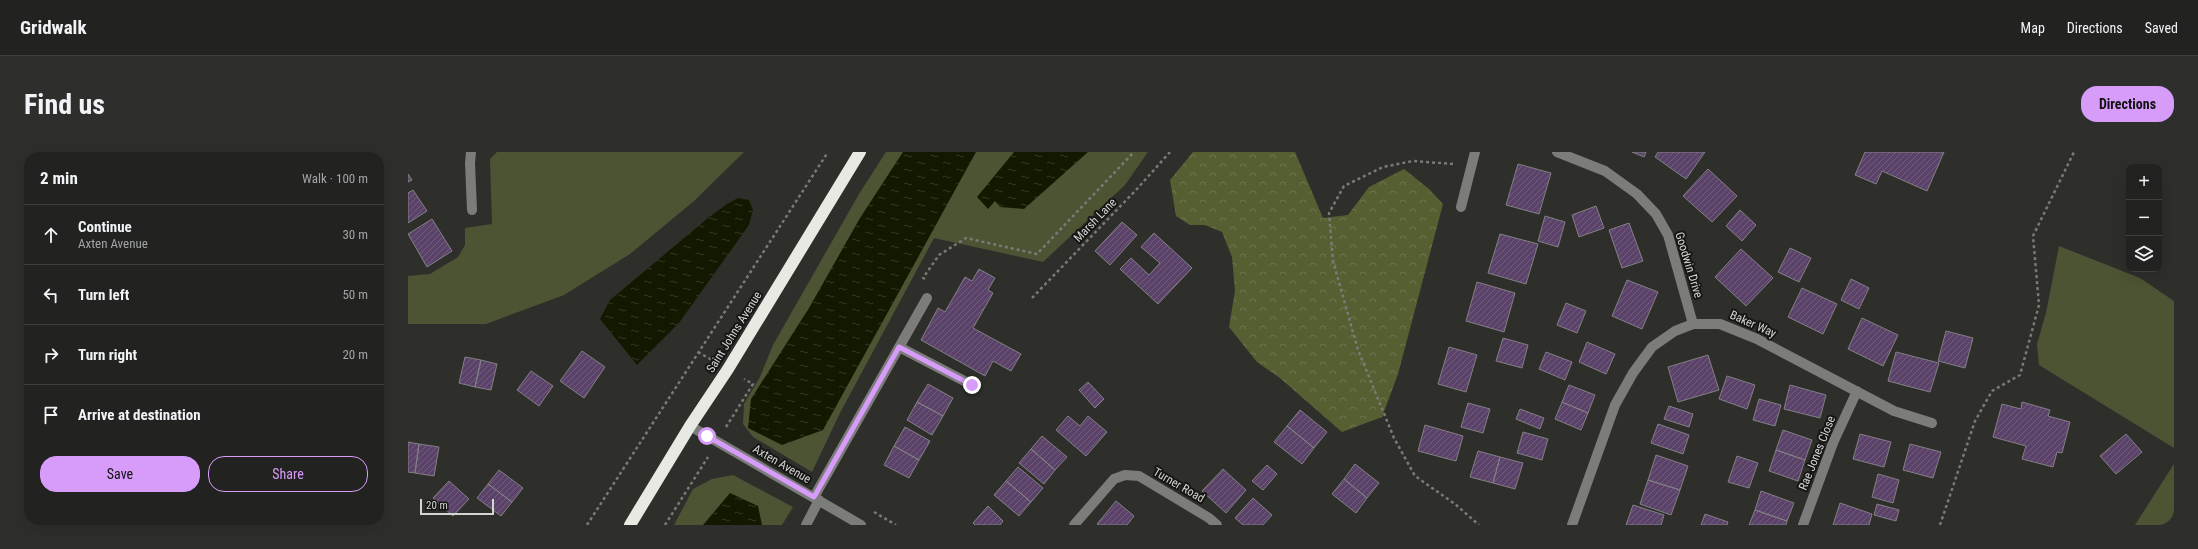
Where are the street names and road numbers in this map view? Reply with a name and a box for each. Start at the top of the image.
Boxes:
street label: Marsh Lane [1071,195,1120,245]
street label: Goodwin Drive [1672,230,1706,300]
street label: Saint Johns Avenue [703,289,765,375]
street label: Baker Way [1728,308,1778,340]
street label: Rae Jones Close [1796,414,1838,492]
street label: Axten Avenue [751,442,814,486]
street label: Turner Road [1151,465,1207,505]

